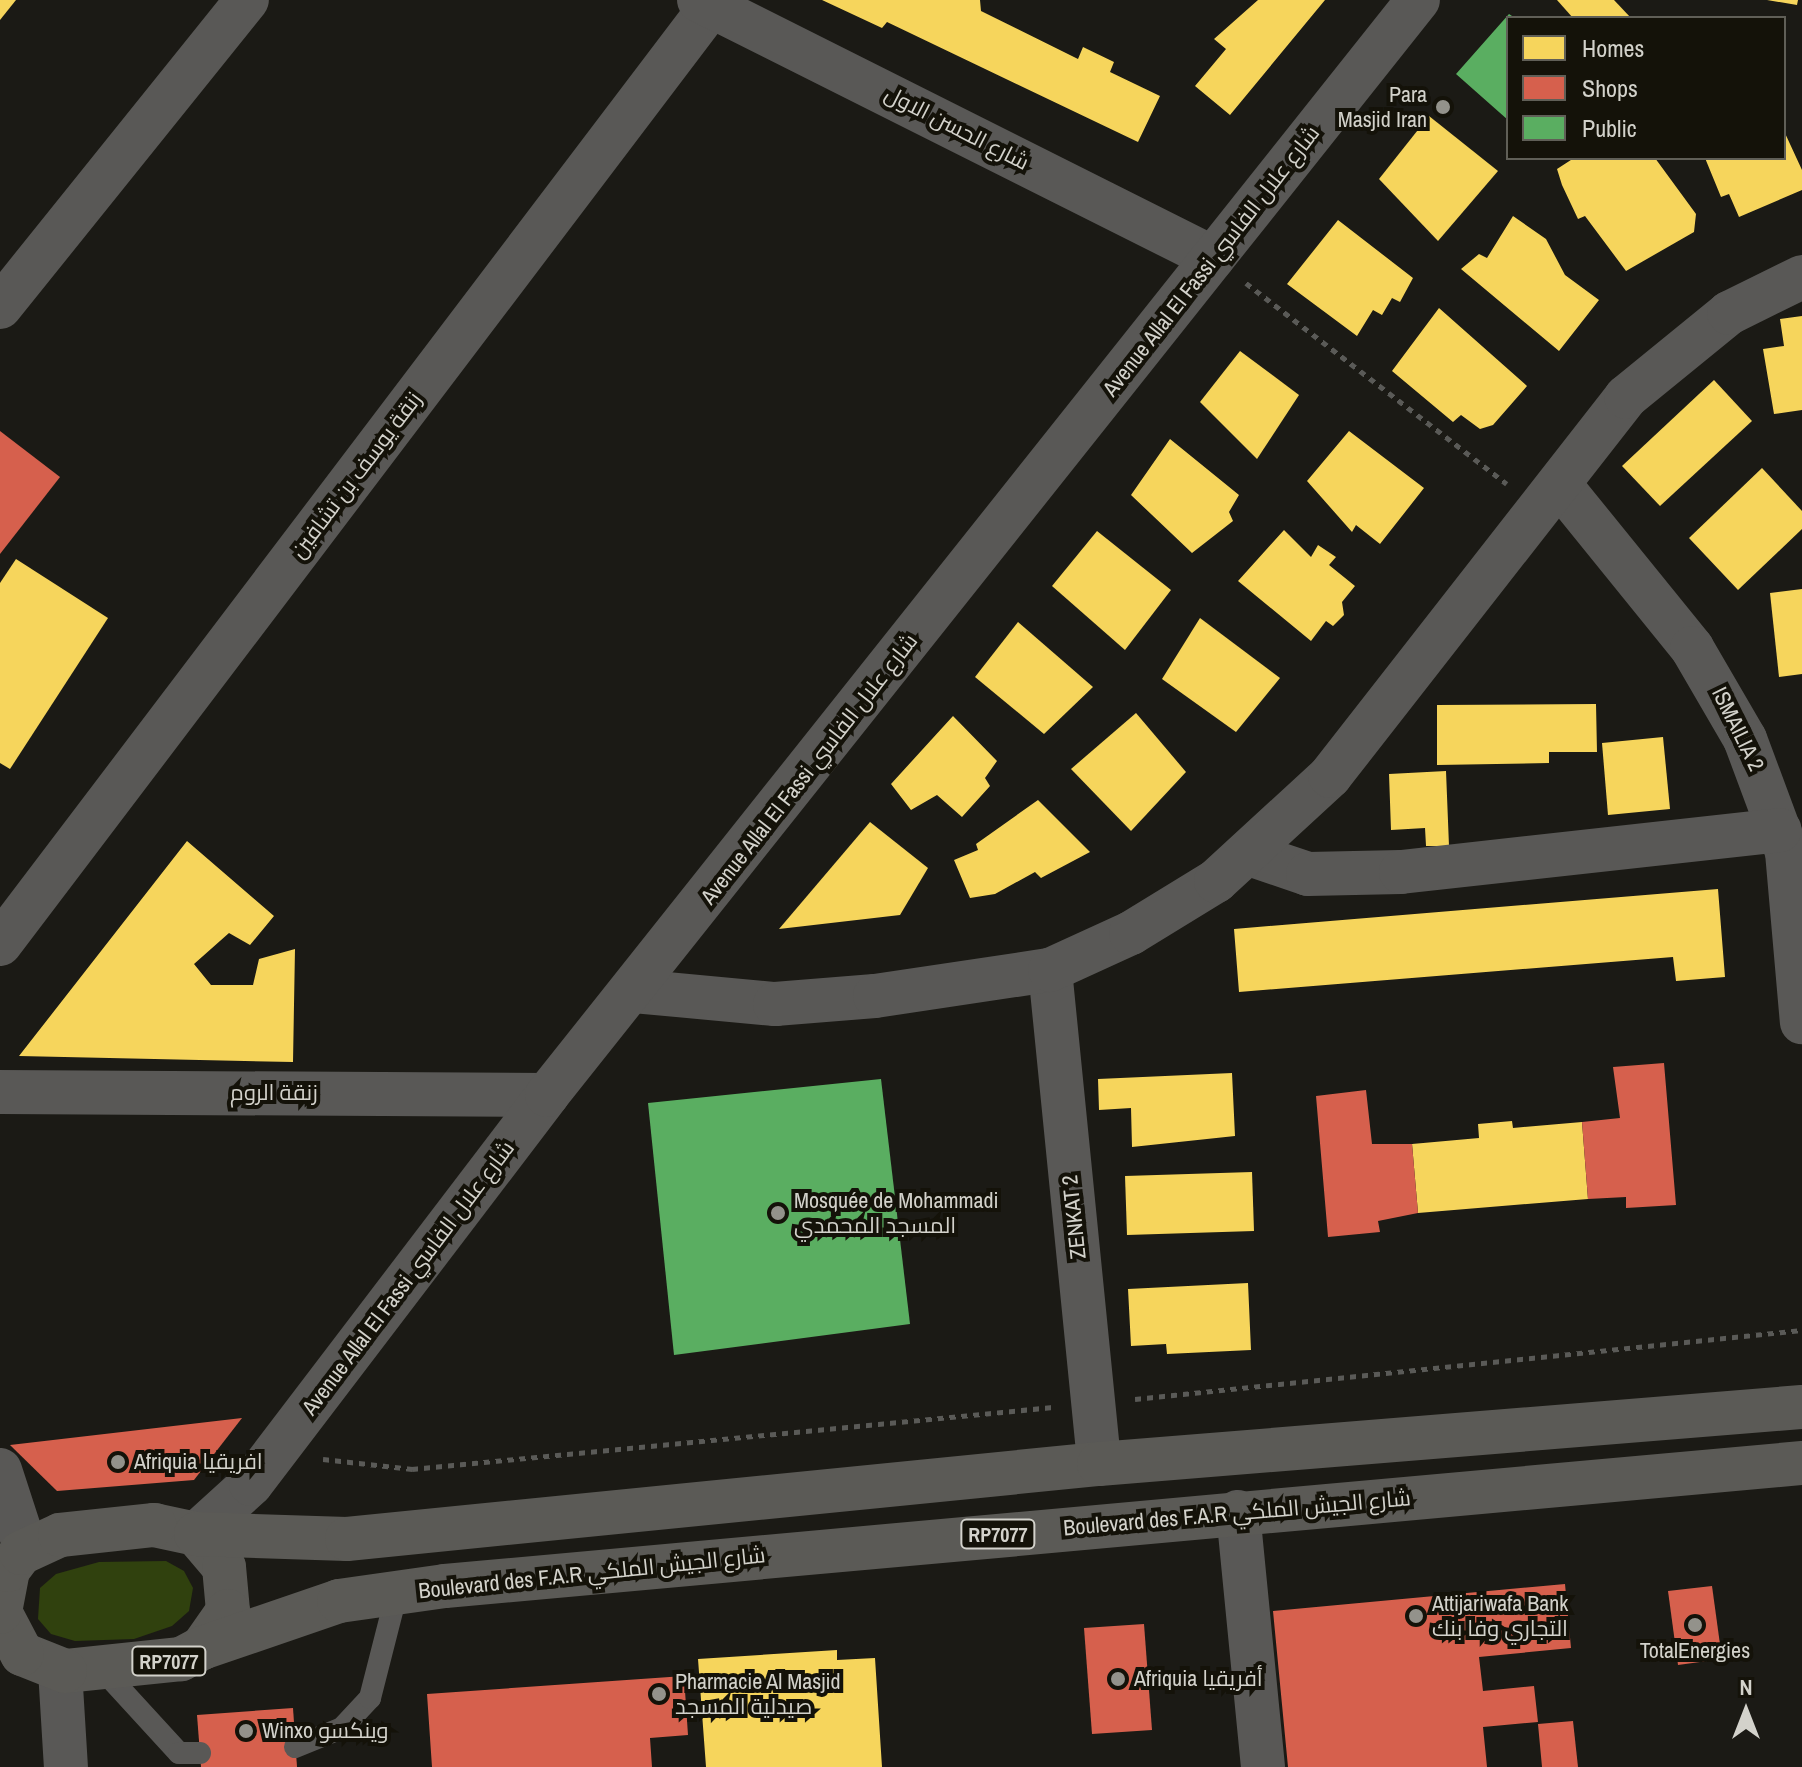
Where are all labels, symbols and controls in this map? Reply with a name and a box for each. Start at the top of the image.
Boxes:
legend [1506,16,1786,160]
text: Homes [1582,32,1644,64]
text: Shops [1582,72,1638,104]
street label: شارع الحسن الاول [880,80,1034,176]
place label: Para Masjid Iran [1338,81,1427,132]
marker: Para Masjid Iran [1434,98,1452,116]
text: Public [1582,112,1637,144]
street label: Avenue Allal El Fassi شارع علال الفاسي [1097,120,1325,402]
street label: زنقة يوسف بن تشافين [285,387,427,563]
street label: Avenue Allal El Fassi شارع علال الفاسي [695,628,923,910]
street label: ISMAILIA 2 [1706,682,1770,776]
street label: زنقة الروم [230,1080,318,1106]
street label: Avenue Allal El Fassi شارع علال الفاسي [296,1135,520,1421]
street label: ZENKAT 2 [1056,1173,1092,1261]
place label: Mosquée de Mohammadi المسجد المحمدي [794,1187,999,1238]
marker: Mosquée de Mohammadi المسجد المحمدي [769,1204,787,1222]
place label: Afriquia افريقيا [134,1449,263,1475]
marker: Afriquia افريقيا [109,1453,127,1471]
street label: Boulevard des F.A.R شارع الجيش الملكي [1062,1485,1412,1541]
road number: RP7077 [960,1518,1036,1550]
street label: Boulevard des F.A.R شارع الجيش الملكي [417,1542,767,1604]
place label: Attijariwafa Bank التجاري وفا بنك [1432,1590,1568,1642]
marker: Attijariwafa Bank التجاري وفا بنك [1407,1607,1425,1625]
marker: TotalEnergies [1686,1616,1704,1634]
place label: TotalEnergies [1640,1638,1750,1664]
road number: RP7077 [131,1645,207,1677]
place label: Afriquia أفريقيا [1134,1666,1263,1692]
place label: Pharmacie Al Masjid صيدلية المسجد [675,1668,841,1720]
marker: Afriquia أفريقيا [1109,1670,1127,1688]
north arrow [1706,1671,1786,1751]
text: N [1739,1672,1753,1702]
marker: Pharmacie Al Masjid صيدلية المسجد [650,1685,668,1703]
place label: Winxo وينكسو [262,1718,389,1744]
marker: Winxo وينكسو [237,1722,255,1740]

